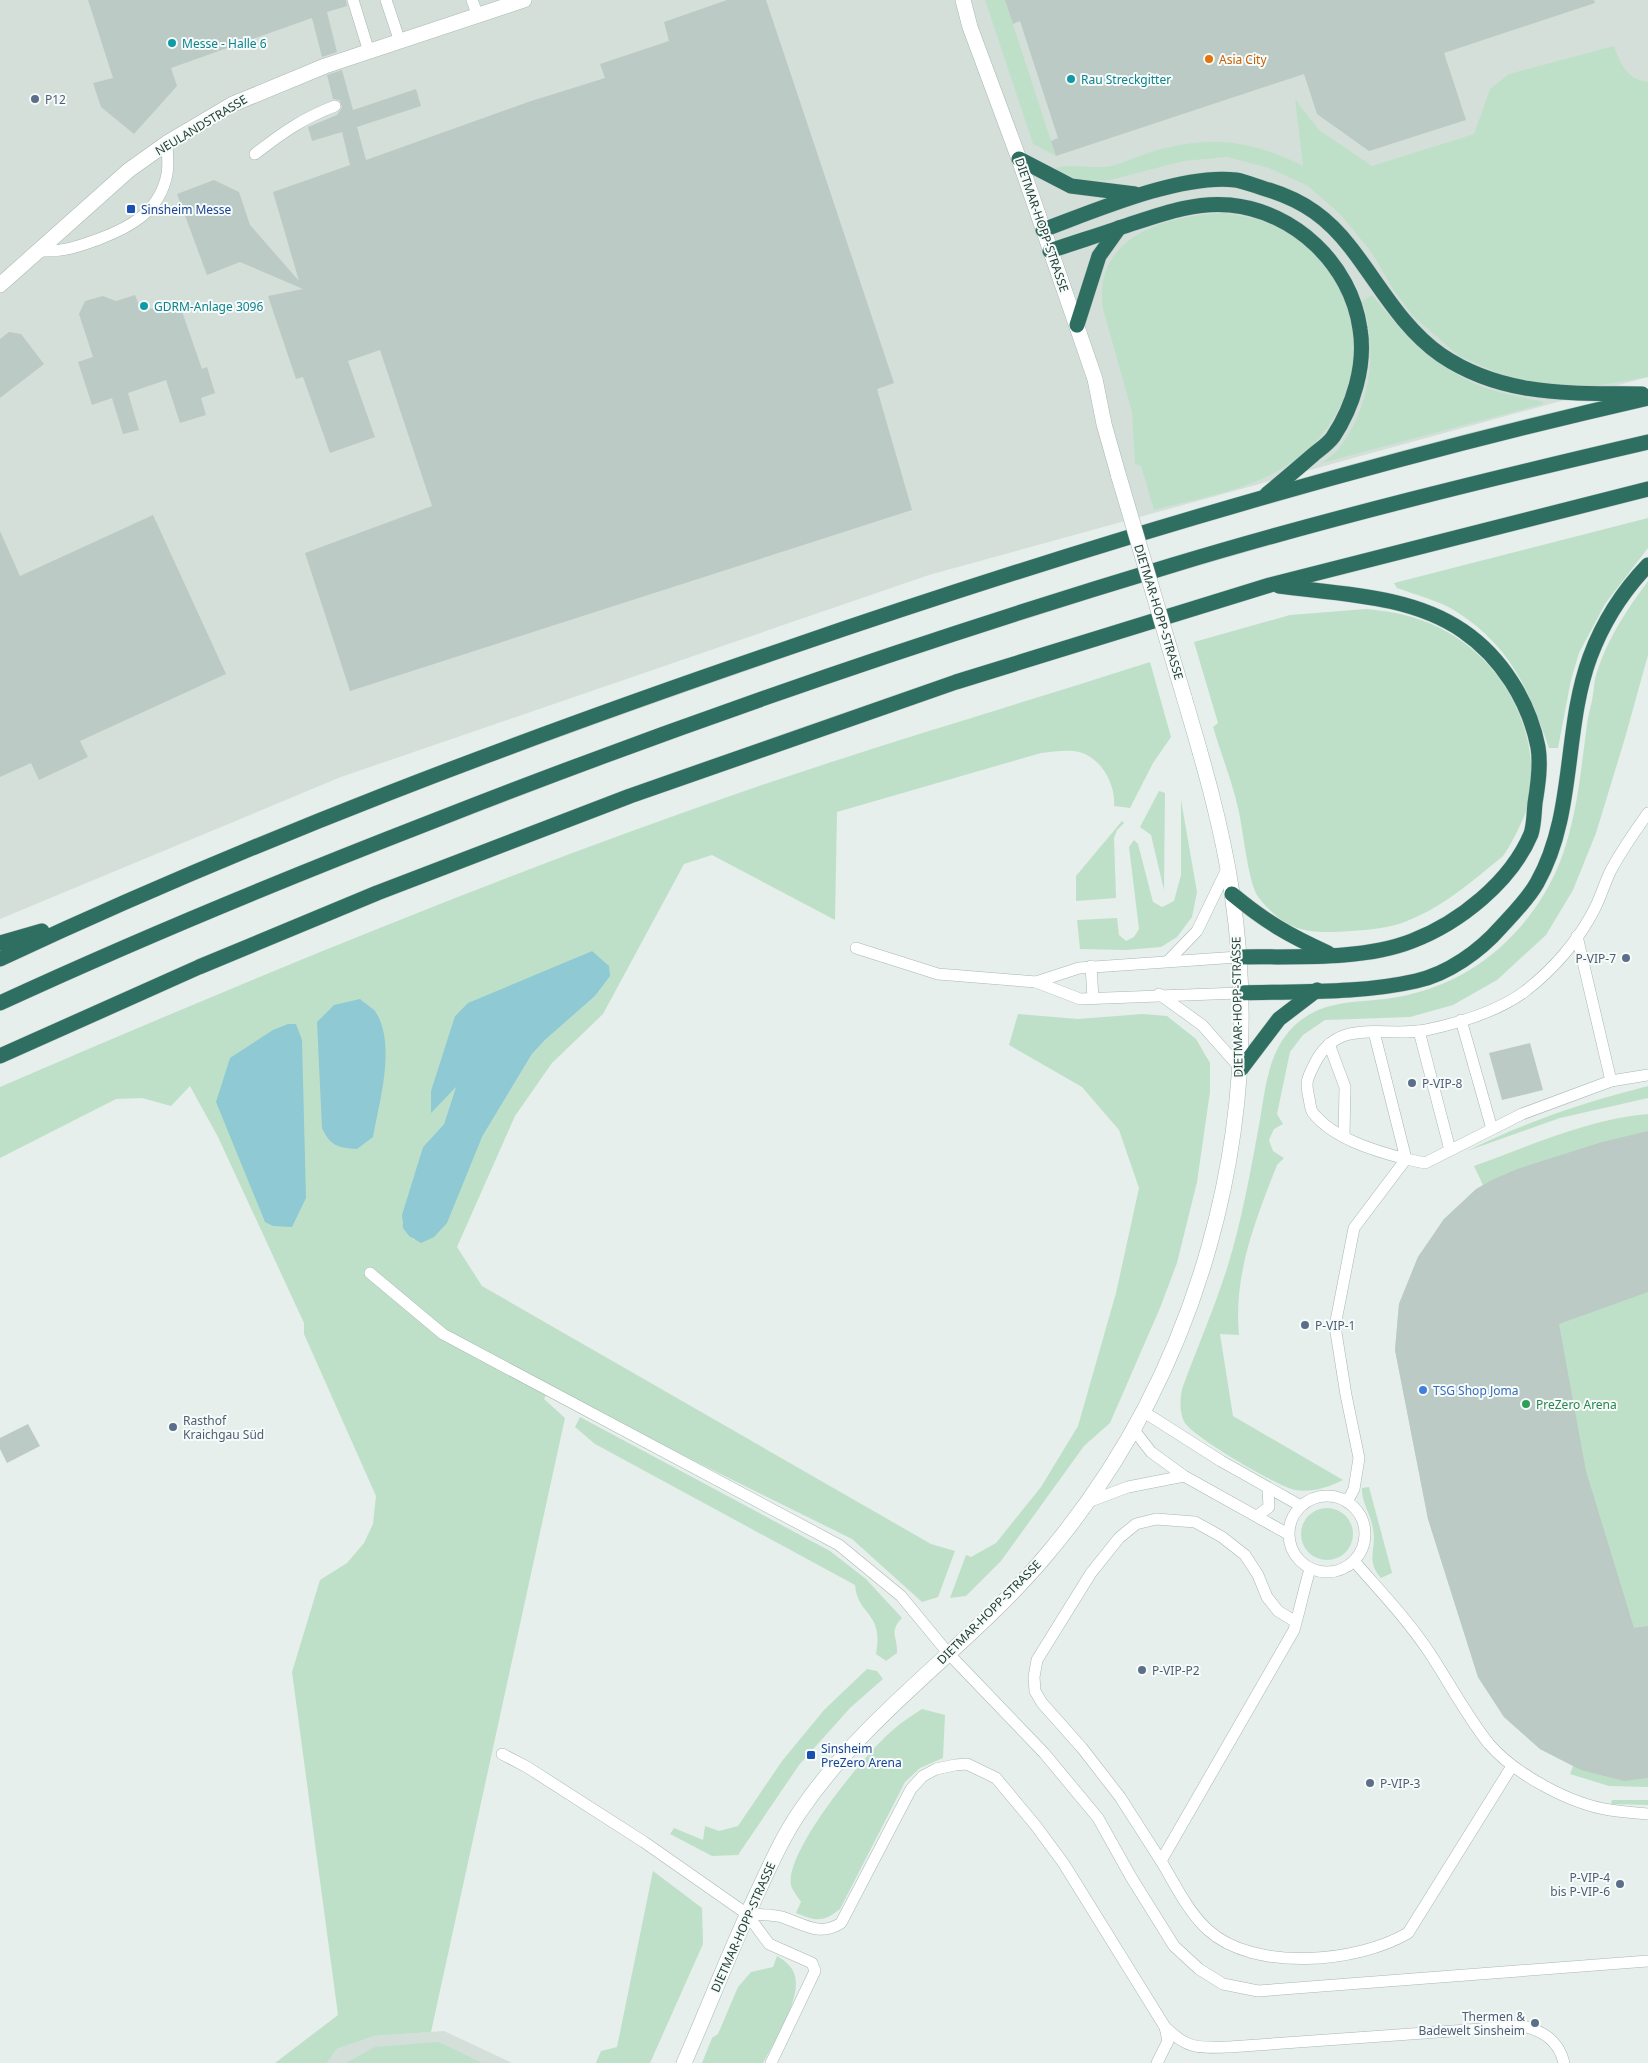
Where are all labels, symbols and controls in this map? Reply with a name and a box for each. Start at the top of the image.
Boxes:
place label: Messe - Halle 6 [182,35,267,52]
marker: Messe - Halle 6 [166,37,178,49]
place label: Asia City [1219,51,1267,68]
marker: Asia City [1203,53,1215,65]
place label: Rau Streckgitter [1081,71,1171,88]
marker: Rau Streckgitter [1065,73,1077,85]
place label: P12 [45,91,66,108]
street label: NEULANDSTRASSE [152,91,250,159]
marker: P12 [29,93,41,105]
street label: DIETMAR-HOPP-STRASSE [1011,156,1073,294]
place label: Sinsheim Messe [141,201,232,218]
marker: Sinsheim Messe [125,203,137,215]
place label: GDRM-Anlage 3096 [154,298,263,315]
marker: GDRM-Anlage 3096 [138,300,150,312]
street label: DIETMAR-HOPP-STRASSE [1130,542,1188,682]
street label: DIETMAR-HOPP-STRASSE [1227,936,1247,1078]
place label: P-VIP-7 [1576,950,1616,967]
marker: P-VIP-7 [1620,952,1632,964]
place label: P-VIP-8 [1422,1075,1463,1092]
marker: P-VIP-8 [1406,1077,1418,1089]
place label: P-VIP-1 [1315,1317,1355,1334]
marker: P-VIP-1 [1299,1319,1311,1331]
place label: TSG Shop Joma [1433,1382,1518,1399]
marker: TSG Shop Joma [1417,1384,1429,1396]
place label: PreZero Arena [1536,1396,1617,1413]
marker: PreZero Arena [1520,1398,1532,1410]
place label: Rasthof Kraichgau Süd [183,1412,264,1443]
marker: Rasthof Kraichgau Süd [167,1421,179,1433]
street label: DIETMAR-HOPP-STRASSE [933,1556,1045,1668]
place label: P-VIP-P2 [1152,1662,1200,1679]
marker: P-VIP-P2 [1136,1664,1148,1676]
place label: Sinsheim PreZero Arena [821,1740,902,1771]
marker: Sinsheim PreZero Arena [805,1749,817,1761]
place label: P-VIP-3 [1380,1775,1421,1792]
marker: P-VIP-3 [1364,1777,1376,1789]
street label: DIETMAR-HOPP-STRASSE [707,1859,779,1995]
place label: P-VIP-4 bis P-VIP-6 [1550,1869,1610,1900]
marker: P-VIP-4 bis P-VIP-6 [1614,1878,1626,1890]
place label: Thermen & Badewelt Sinsheim [1418,2008,1525,2039]
marker: Thermen & Badewelt Sinsheim [1529,2017,1541,2029]

